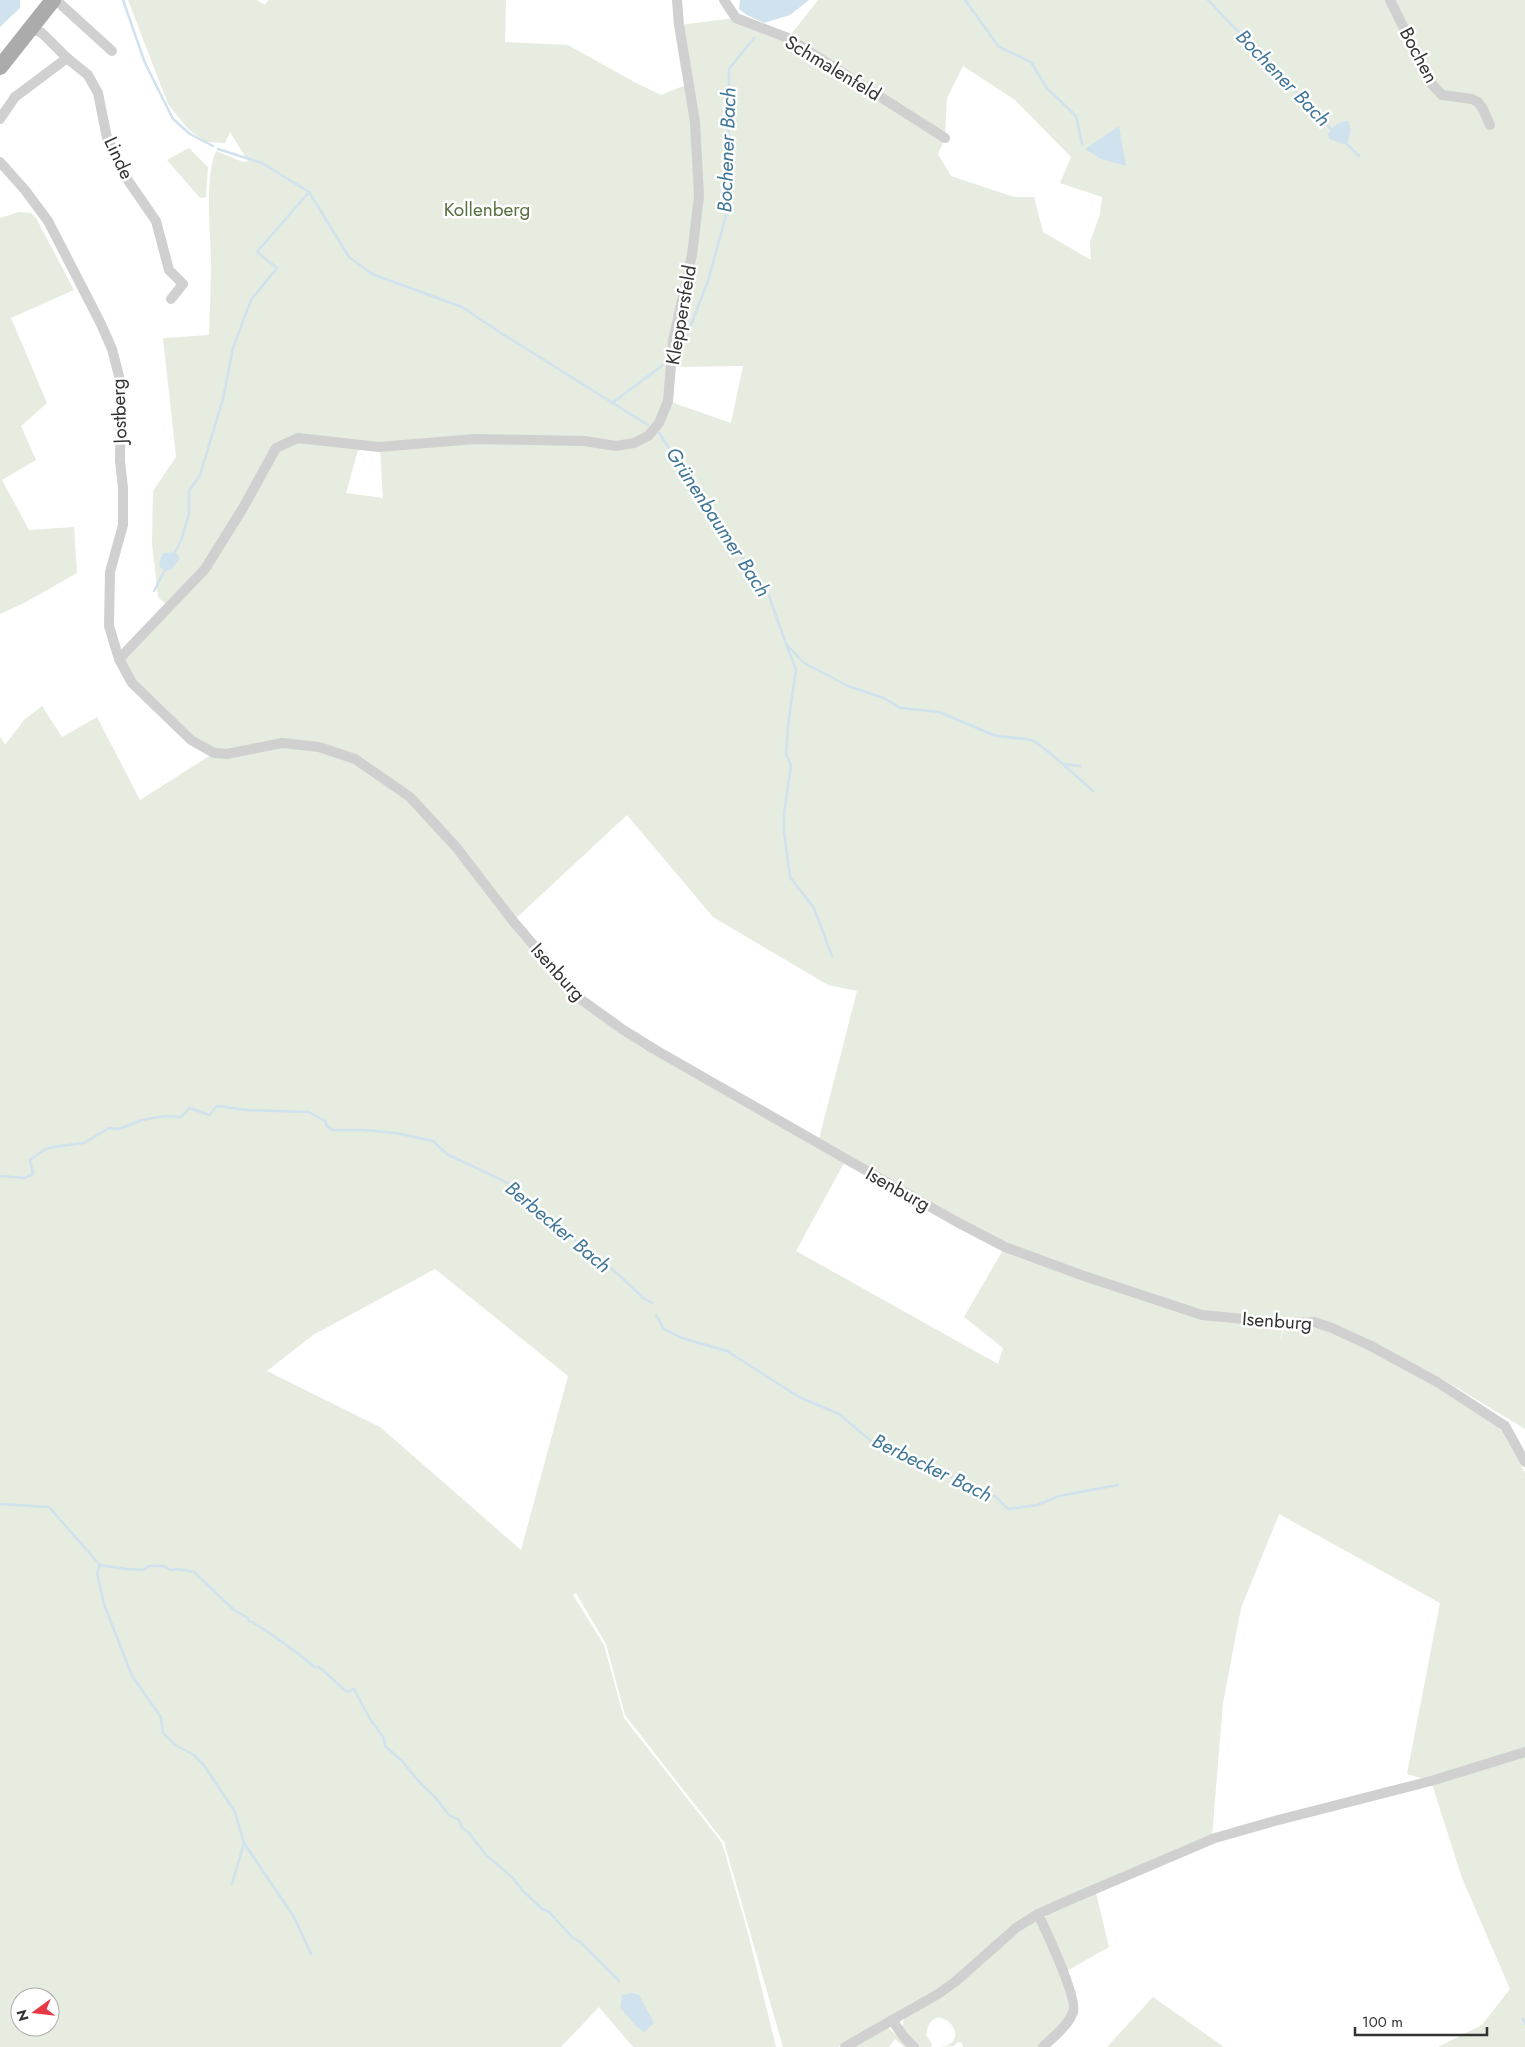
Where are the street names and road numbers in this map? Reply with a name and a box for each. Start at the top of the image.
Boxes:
street label: Bochen [1393,22,1445,88]
street label: Schmalenfeld [780,29,886,107]
street label: Linde [97,132,141,184]
street label: Kleppersfeld [659,263,703,367]
street label: Jostberg [104,378,134,447]
street label: Isenburg [525,937,591,1007]
street label: Isenburg [861,1160,935,1218]
street label: Isenburg [1241,1305,1313,1337]

